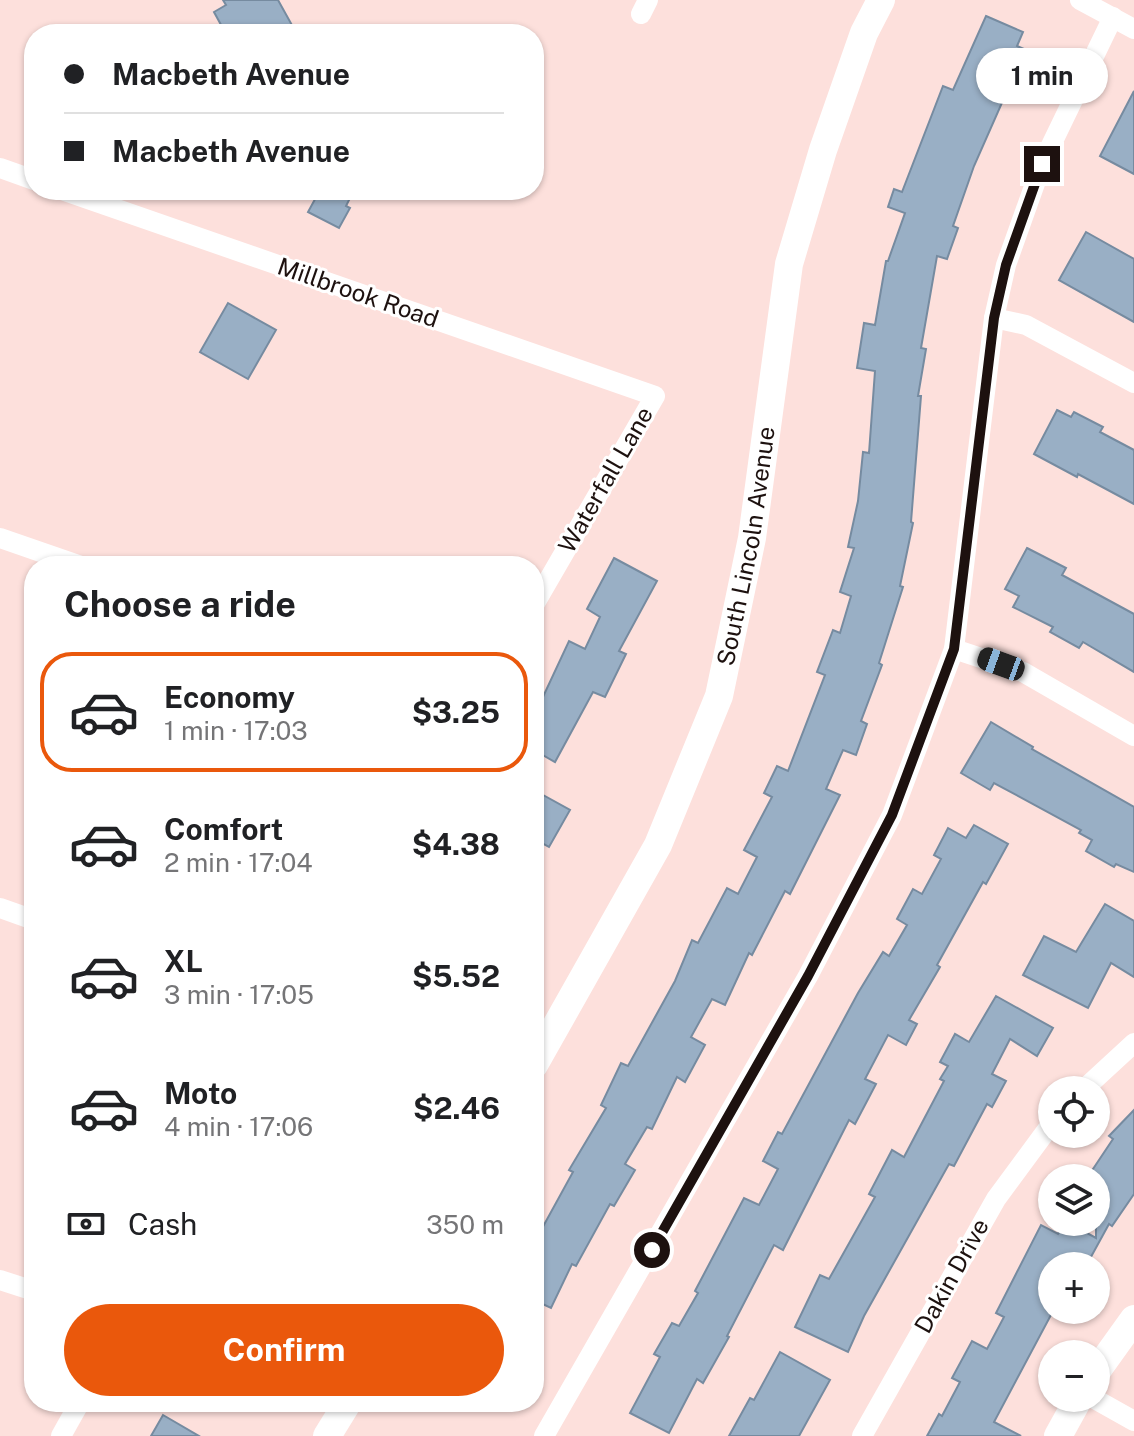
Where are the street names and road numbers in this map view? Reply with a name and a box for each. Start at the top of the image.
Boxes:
street label: Millbrook Road [274,251,442,333]
street label: Waterfall Lane [552,402,658,557]
street label: South Lincoln Avenue [711,425,780,668]
street label: Dakin Drive [908,1213,994,1338]

